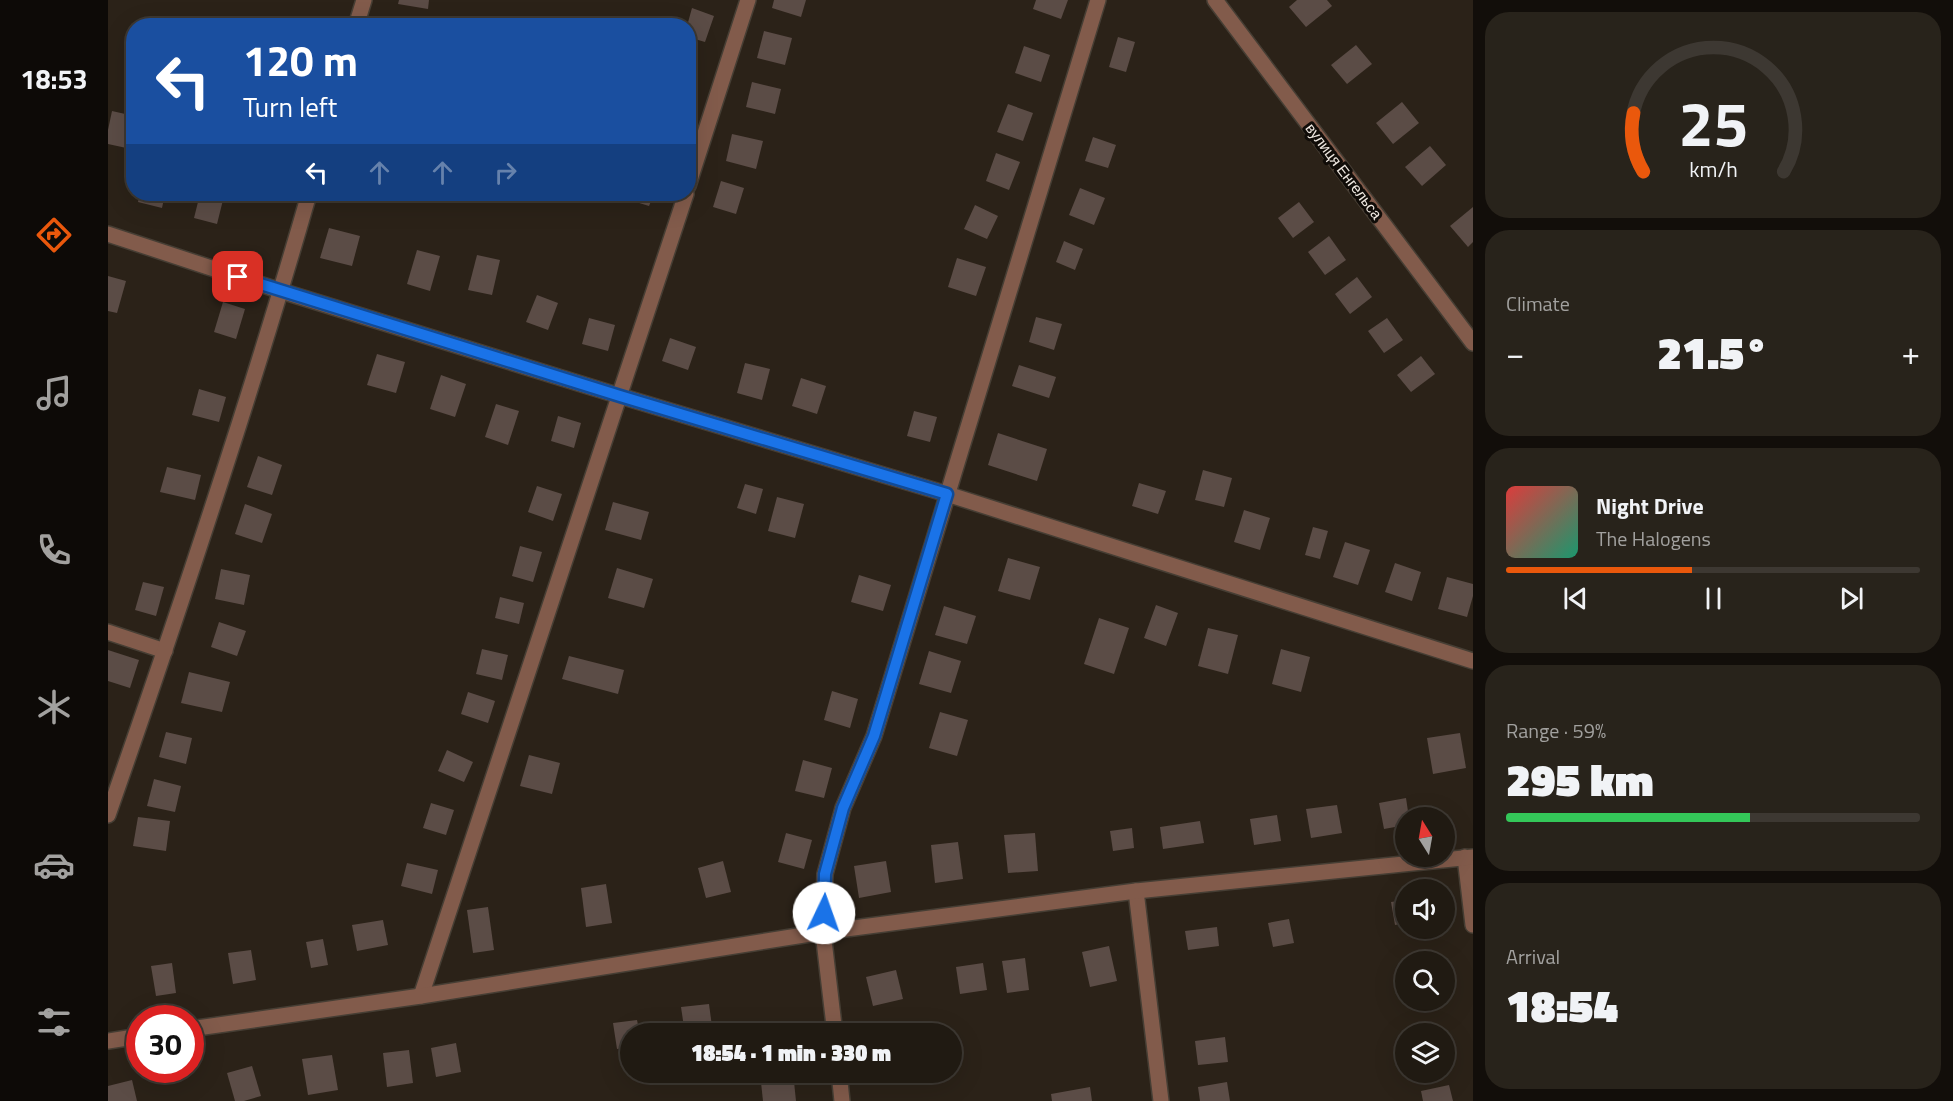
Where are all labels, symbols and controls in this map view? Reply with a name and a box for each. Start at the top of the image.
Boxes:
text: 120 m [243,28,358,92]
icon: left [144,42,222,120]
text: 18:53 [20,58,88,99]
text: 25 [1678,75,1748,170]
text: Turn left [243,86,337,127]
street label: вулиця Енгельса [1300,118,1388,225]
text: km/h [1689,153,1737,185]
icon: left [300,156,333,189]
icon: ahead [363,156,396,189]
icon: ahead [426,156,459,189]
icon: right [489,156,522,189]
icon: directions [33,214,75,256]
pin [212,251,263,302]
icon: arrive [221,260,254,293]
text: Climate [1506,288,1570,319]
text: 21.5° [1657,318,1769,386]
text: − [1506,328,1524,378]
text: + [1902,328,1920,378]
icon: music [33,372,75,414]
text: Night Drive [1596,489,1704,523]
text: The Halogens [1596,523,1711,554]
icon: phone [33,529,75,571]
icon: previous [1559,582,1592,615]
icon: pause [1697,582,1730,615]
icon: next [1835,582,1868,615]
icon: climate [33,686,75,728]
text: Range · 59% [1506,715,1606,746]
text: 295 km [1506,745,1654,813]
north arrow [1395,807,1455,867]
map controls [1395,807,1455,1083]
icon: car [33,844,75,886]
button: sound [1395,879,1455,939]
position arrow [792,881,856,945]
text: Arrival [1506,941,1560,972]
button: search [1395,951,1455,1011]
text: 18:54 [1506,971,1618,1039]
icon: filters [33,1001,75,1043]
speed limit sign: 30 [126,1005,204,1083]
button: layers [1395,1023,1455,1083]
text: 18:54 · 1 min · 330 m [691,1036,891,1070]

